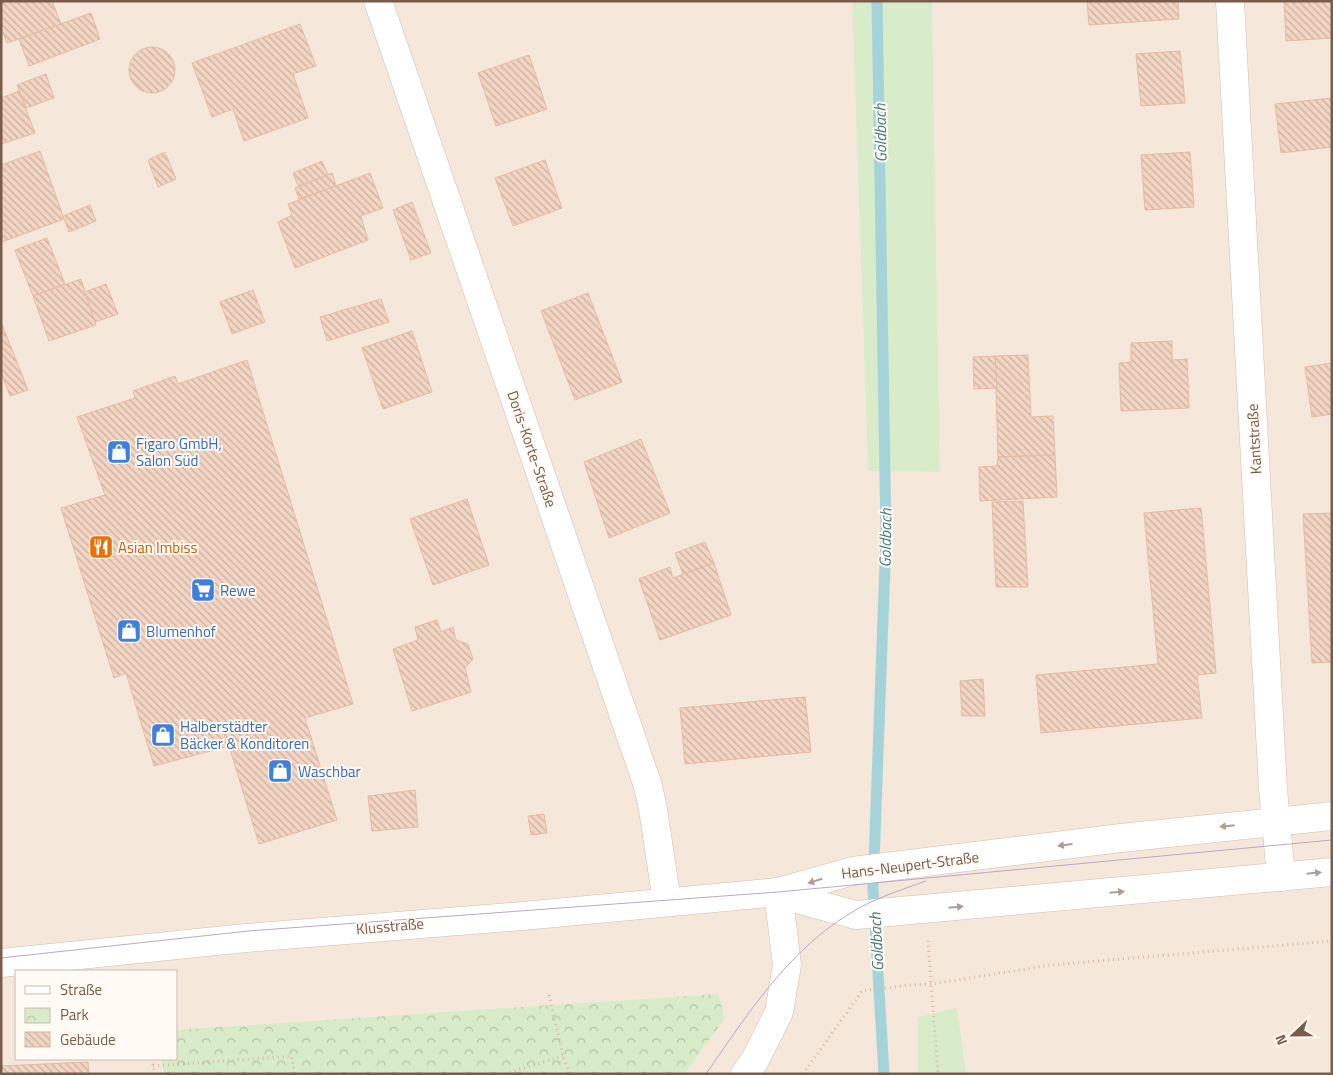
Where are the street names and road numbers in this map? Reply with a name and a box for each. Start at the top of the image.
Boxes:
street label: Doris-Korte-Straße [501,388,563,510]
street label: Kantstraße [1241,403,1267,475]
street label: Hans-Neupert-Straße [840,845,980,885]
street label: Klusstraße [355,912,425,940]

